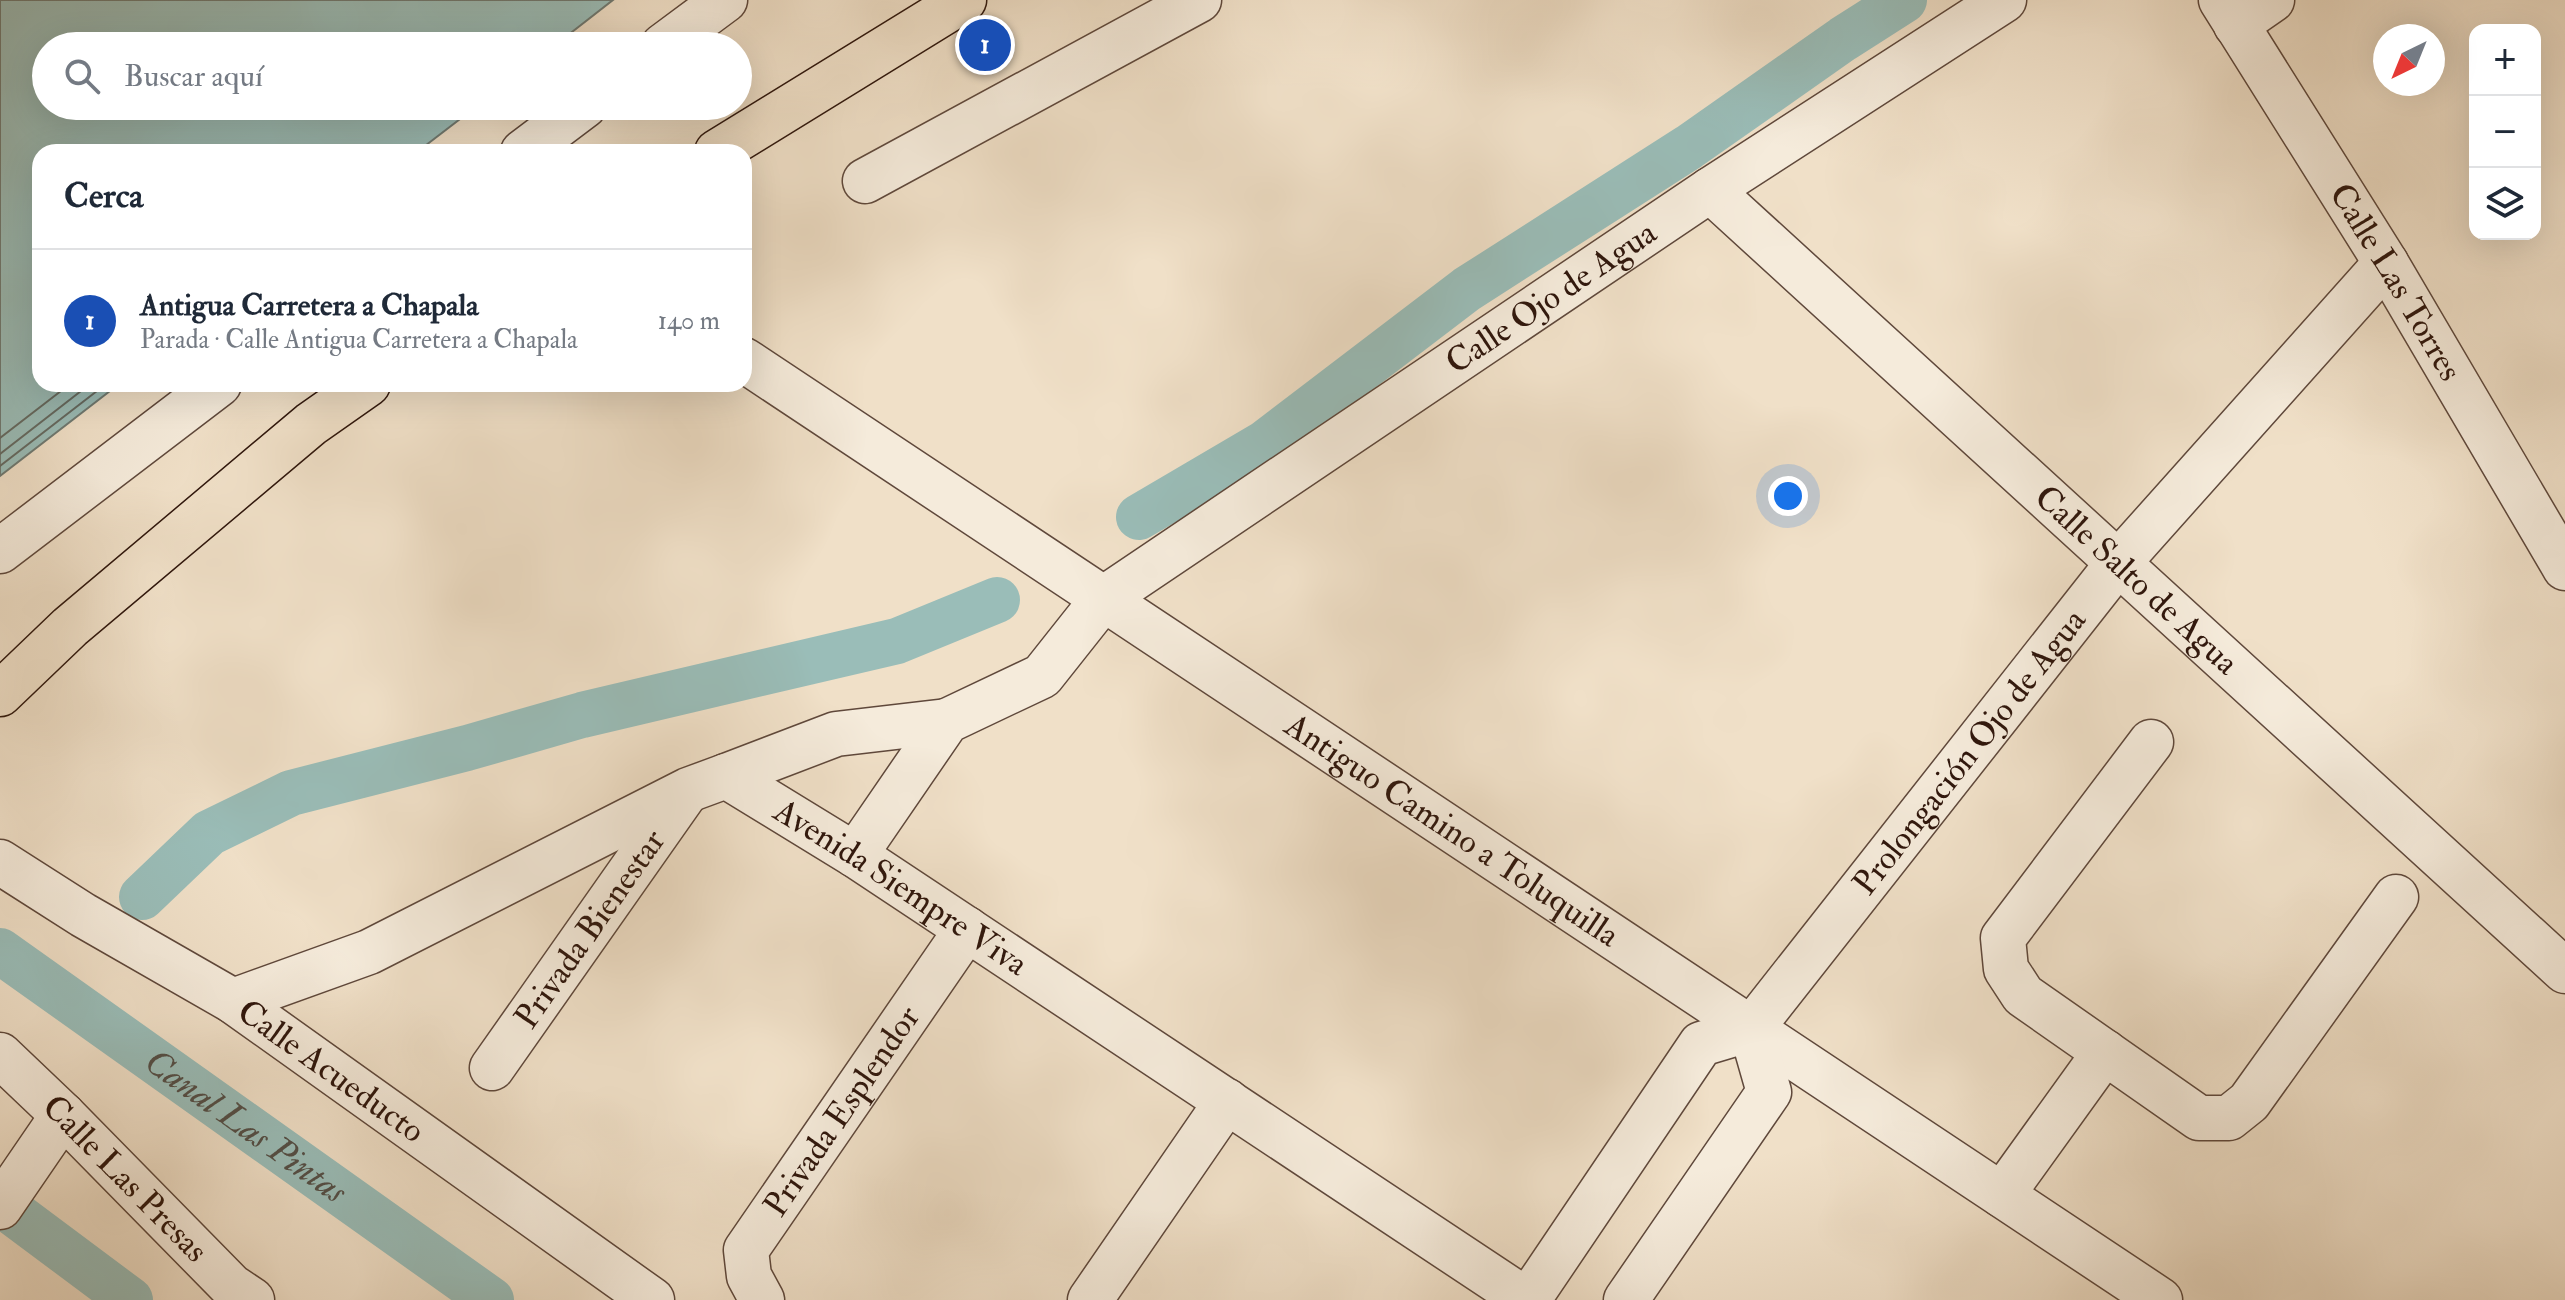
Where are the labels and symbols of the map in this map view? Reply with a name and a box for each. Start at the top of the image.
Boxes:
pin: 1 [959,15,1011,75]
north arrow [2373,24,2445,96]
street label: Calle Las Torres [2320,175,2472,389]
street label: Calle Ojo de Agua [1437,210,1665,383]
your location [1768,476,1808,516]
street label: Calle Salto de Agua [2026,476,2249,685]
street label: Prolongación Ojo de Agua [1843,599,2096,904]
street label: Antiguo Camino a Toluquilla [1276,703,1628,957]
street label: Avenida Siempre Viva [765,789,1037,986]
street label: Privada Bienestar [505,821,675,1037]
street label: Calle Acueducto [229,990,433,1152]
street label: Privada Esplendor [754,997,929,1225]
water label: Canal Las Pintas [136,1039,357,1214]
street label: Calle Las Presas [33,1085,217,1272]

